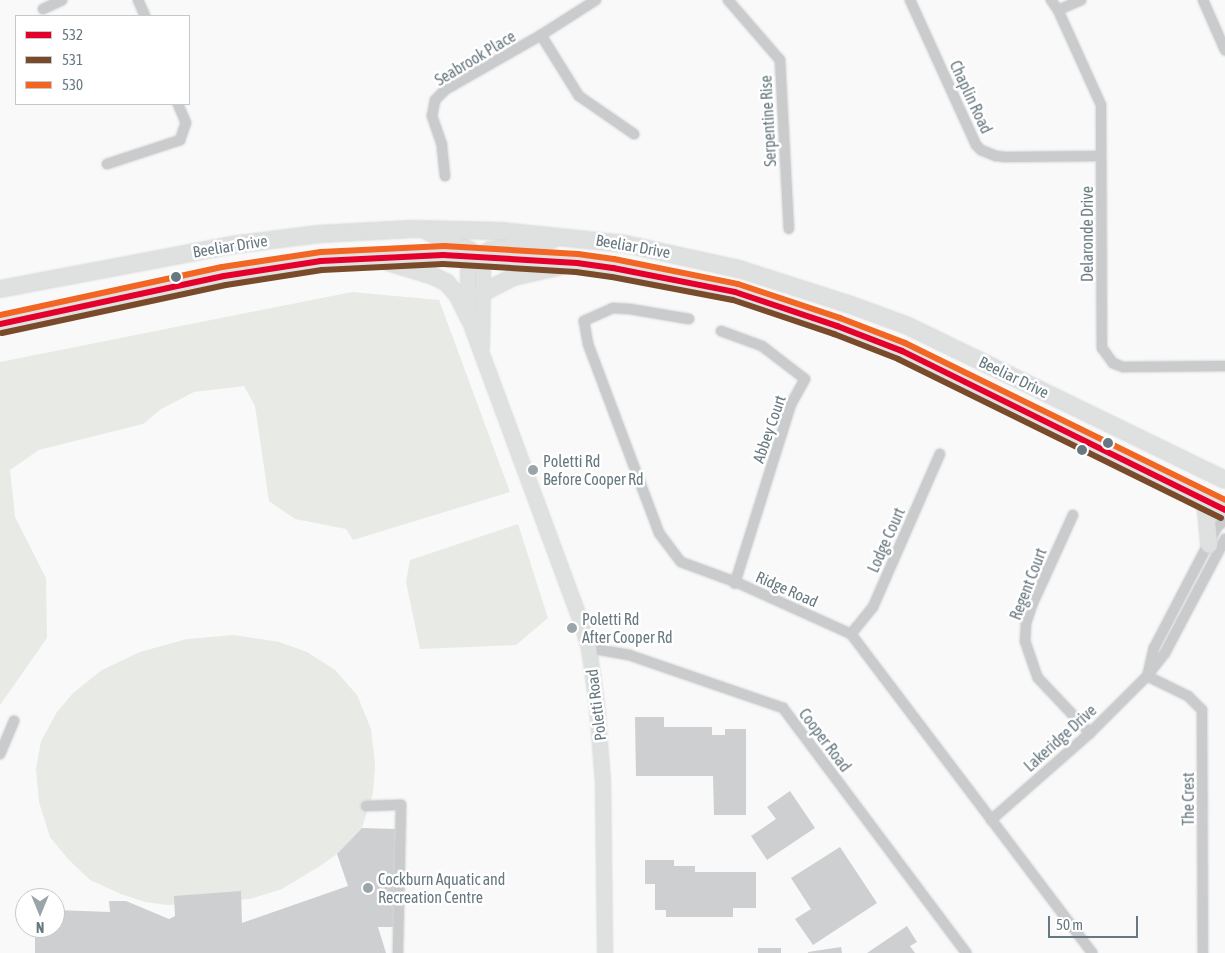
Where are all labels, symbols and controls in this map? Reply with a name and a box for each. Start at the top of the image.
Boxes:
legend [15,15,190,105]
text: 532 [62,26,83,43]
street label: Seabrook Place [431,26,519,90]
text: 531 [62,51,83,68]
street label: Chaplin Road [946,57,996,137]
street label: Serpentine Rise [756,75,780,167]
text: 530 [62,76,83,93]
street label: Delaronde Drive [1077,186,1097,282]
street label: Beeliar Drive [594,230,672,262]
street label: Beeliar Drive [191,231,269,261]
unlabelled marker [171,272,181,282]
street label: Beeliar Drive [976,352,1052,402]
street label: Abbey Court [748,393,790,465]
unlabelled marker [1103,438,1113,448]
unlabelled marker [1077,445,1087,455]
place label: Poletti Rd Before Cooper Rd [543,451,644,489]
marker: Poletti Rd Before Cooper Rd [527,464,539,476]
street label: Lodge Court [863,505,909,575]
street label: Regent Court [1006,545,1050,623]
street label: Ridge Road [753,567,821,611]
place label: Poletti Rd After Cooper Rd [582,609,672,647]
marker: Poletti Rd After Cooper Rd [566,622,578,634]
street label: Poletti Road [582,668,610,742]
street label: Lakeridge Drive [1020,701,1100,775]
street label: Cooper Road [795,704,855,776]
street label: The Crest [1178,772,1198,826]
place label: Cockburn Aquatic and Recreation Centre [378,869,505,907]
marker: Cockburn Aquatic and Recreation Centre [362,882,374,894]
north arrow [15,888,65,938]
scale bar [1050,906,1140,938]
text: 50 m [1056,916,1083,933]
text: N [36,919,44,935]

